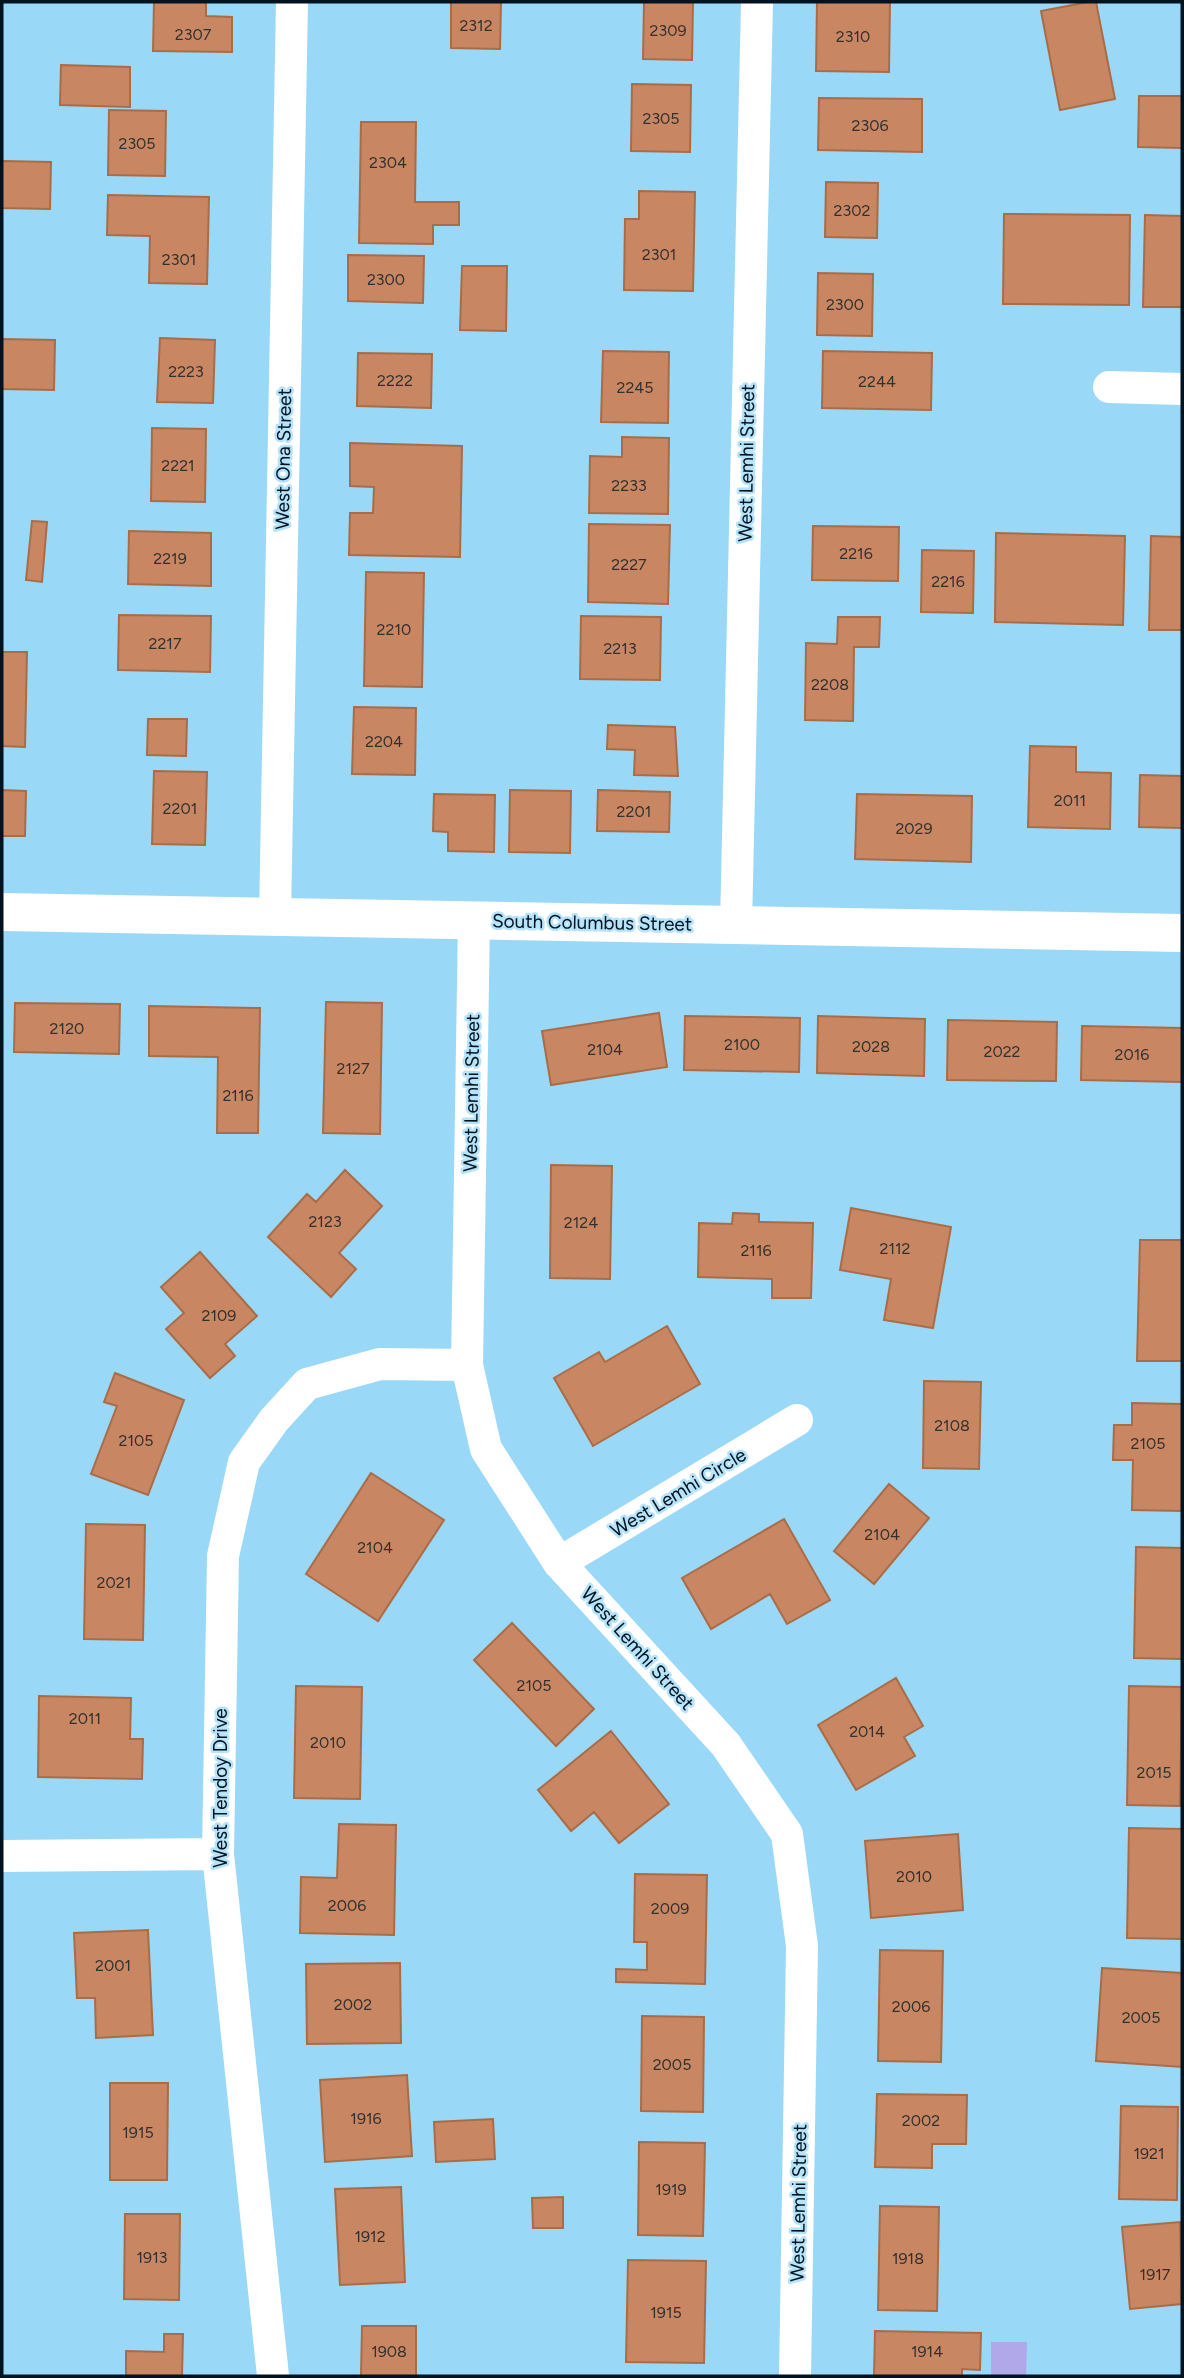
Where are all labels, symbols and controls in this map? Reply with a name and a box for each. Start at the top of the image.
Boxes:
house number: 2312 [459,16,493,35]
house number: 2309 [650,21,686,40]
house number: 2307 [175,25,212,44]
house number: 2310 [836,27,870,46]
house number: 2305 [642,109,680,128]
house number: 2306 [852,116,888,135]
house number: 2305 [118,134,156,153]
house number: 2304 [369,153,407,172]
house number: 2302 [834,201,870,220]
house number: 2301 [642,245,676,264]
house number: 2301 [162,250,196,269]
house number: 2300 [367,270,405,289]
house number: 2300 [826,295,864,314]
house number: 2223 [168,362,204,381]
house number: 2222 [377,371,413,390]
house number: 2244 [858,372,896,391]
house number: 2245 [616,378,654,397]
street label: West Lemhi Street [734,384,759,542]
street label: West Ona Street [271,388,296,530]
house number: 2221 [161,456,195,475]
house number: 2233 [611,476,647,495]
house number: 2216 [839,544,873,563]
house number: 2219 [153,549,187,568]
house number: 2227 [611,555,647,574]
house number: 2216 [931,572,965,591]
house number: 2210 [377,620,411,639]
house number: 2217 [148,634,182,653]
house number: 2213 [603,639,637,658]
house number: 2208 [811,675,849,694]
house number: 2204 [365,732,403,751]
house number: 2011 [1054,791,1086,810]
house number: 2201 [163,799,197,818]
house number: 2201 [617,802,651,821]
house number: 2029 [895,819,933,838]
street label: South Columbus Street [492,909,692,936]
street label: West Lemhi Street [459,1014,484,1172]
house number: 2120 [50,1019,84,1038]
house number: 2100 [724,1035,760,1054]
house number: 2028 [852,1037,890,1056]
house number: 2104 [587,1040,623,1059]
house number: 2022 [983,1042,1021,1061]
house number: 2016 [1115,1045,1149,1064]
house number: 2127 [336,1059,370,1078]
house number: 2116 [222,1086,254,1105]
house number: 2123 [308,1212,342,1231]
house number: 2124 [564,1213,598,1232]
house number: 2112 [879,1239,911,1258]
house number: 2116 [740,1241,772,1260]
house number: 2109 [202,1306,236,1325]
house number: 2108 [934,1416,970,1435]
house number: 2105 [118,1431,154,1450]
house number: 2105 [1130,1434,1166,1453]
street label: West Lemhi Circle [606,1443,750,1542]
house number: 2104 [864,1525,900,1544]
house number: 2104 [357,1538,393,1557]
house number: 2021 [97,1573,131,1592]
street label: West Lemhi Street [576,1582,699,1715]
house number: 2105 [516,1676,552,1695]
street label: West Tendoy Drive [209,1708,232,1868]
house number: 2011 [69,1709,101,1728]
house number: 2014 [849,1722,885,1741]
house number: 2010 [310,1733,346,1752]
house number: 2015 [1136,1763,1172,1782]
house number: 2010 [896,1867,932,1886]
house number: 2006 [328,1896,366,1915]
house number: 2009 [651,1899,689,1918]
house number: 2001 [95,1956,131,1975]
house number: 2002 [334,1995,372,2014]
house number: 2006 [892,1997,930,2016]
house number: 2005 [1122,2008,1160,2027]
house number: 2005 [653,2055,691,2074]
house number: 1916 [350,2109,382,2128]
house number: 2002 [902,2111,940,2130]
house number: 1915 [122,2123,154,2142]
street label: West Lemhi Street [786,2124,811,2282]
house number: 1921 [1133,2144,1165,2163]
house number: 1919 [655,2180,687,2199]
house number: 1912 [354,2227,386,2246]
house number: 1913 [137,2248,167,2267]
house number: 1918 [892,2249,924,2268]
house number: 1917 [1140,2265,1171,2284]
house number: 1915 [650,2303,682,2322]
house number: 1908 [371,2342,407,2361]
house number: 1914 [911,2342,943,2361]

